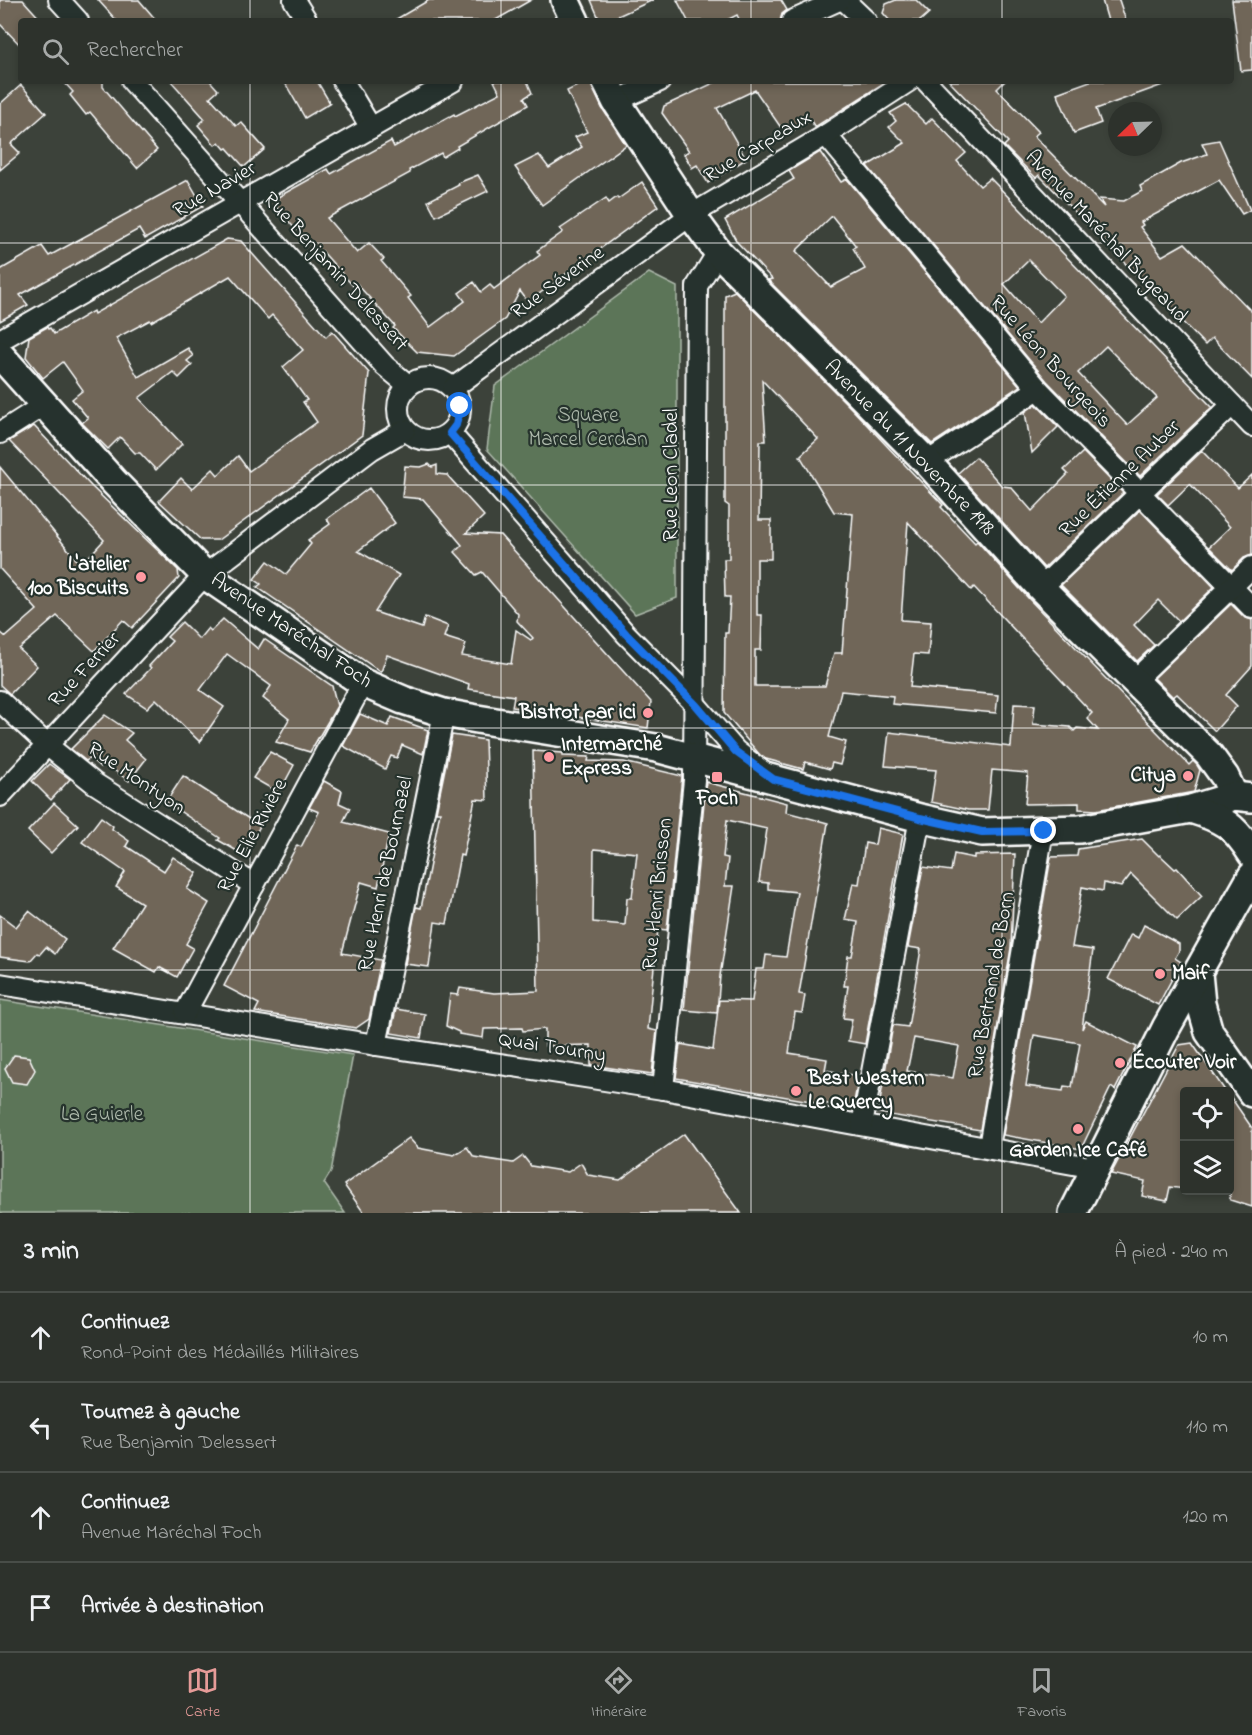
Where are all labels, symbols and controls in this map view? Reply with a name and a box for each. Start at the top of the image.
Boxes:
search box [18,18,1234,84]
icon: search [39,35,72,68]
text: Rechercher [87,35,183,67]
north arrow [1108,102,1162,156]
street label: Rue Carpeaux [698,103,818,191]
street label: Avenue Maréchal Bugeaud [1016,144,1195,332]
street label: Rue Navier [168,154,263,226]
street label: Rue Benjamin Delessert [255,186,415,358]
street label: Rue Séverine [505,238,612,327]
street label: Rue Léon Bourgeois [981,289,1118,436]
street label: Avenue du 11 Novembre 1918 [817,353,1001,543]
route start [446,392,472,418]
park label: Square Marcel Cerdan [528,401,648,455]
street label: Rue Leon Cladel [657,408,687,542]
street label: Rue Étienne Auber [1053,413,1188,545]
place label: L'atelier 100 Biscuits [28,550,129,604]
street label: Avenue Maréchal Foch [204,566,378,696]
marker: L'atelier 100 Biscuits [134,570,148,584]
street label: Rue Ferrier [42,625,128,715]
place label: Bistrot par ici [518,698,636,728]
marker: Bistrot par ici [641,706,655,720]
place label: Intermarché Express [561,730,663,784]
street label: Rue Montyon [80,735,191,825]
marker: Intermarché Express [542,750,556,764]
place label: Citya [1131,761,1176,793]
marker: Citya [1181,769,1195,783]
marker: Foch [710,770,724,784]
street label: Rue Elie Rivière [210,773,296,898]
street label: Rue Henri de Bournazel [351,773,421,975]
place label: Foch [695,784,738,814]
street label: Rue Henri Brisson [635,816,681,972]
route end [1030,817,1056,843]
street label: Rue Bertrand de Born [961,889,1023,1081]
place label: Maif [1172,959,1211,989]
marker: Maif [1153,967,1167,981]
street label: Quai Tourny [496,1025,608,1073]
place label: Écouter Voir [1132,1048,1237,1078]
marker: Écouter Voir [1113,1056,1127,1070]
place label: Best Western Le Quercy [807,1064,924,1120]
marker: Best Western Le Quercy [789,1084,803,1098]
map controls [1180,1087,1234,1195]
button: locate [1180,1087,1234,1141]
park label: La Guierle [61,1100,144,1130]
marker: Garden Ice Café [1071,1122,1085,1136]
place label: Garden Ice Café [1009,1136,1147,1166]
button: layers [1180,1141,1234,1195]
text: 3 min [24,1233,79,1271]
text: À pied · 240 m [1114,1238,1228,1267]
text: Continuez [81,1307,169,1339]
icon: ahead [24,1321,57,1354]
text: 10 m [1192,1323,1228,1352]
text: Rond-Point des Médaillés Militaires [81,1339,359,1368]
text: Tournez à gauche [81,1397,240,1429]
icon: left [24,1411,57,1444]
text: 110 m [1186,1413,1228,1442]
text: Rue Benjamin Delessert [81,1429,277,1458]
text: Continuez [81,1487,169,1519]
icon: ahead [24,1501,57,1534]
text: 120 m [1183,1503,1228,1532]
text: Avenue Maréchal Foch [81,1519,261,1548]
icon: arrive [24,1591,57,1624]
text: Arrivée à destination [81,1591,264,1623]
tab: Carte [185,1664,220,1724]
tab: Itinéraire [591,1664,647,1724]
tab: Favoris [1017,1664,1067,1724]

